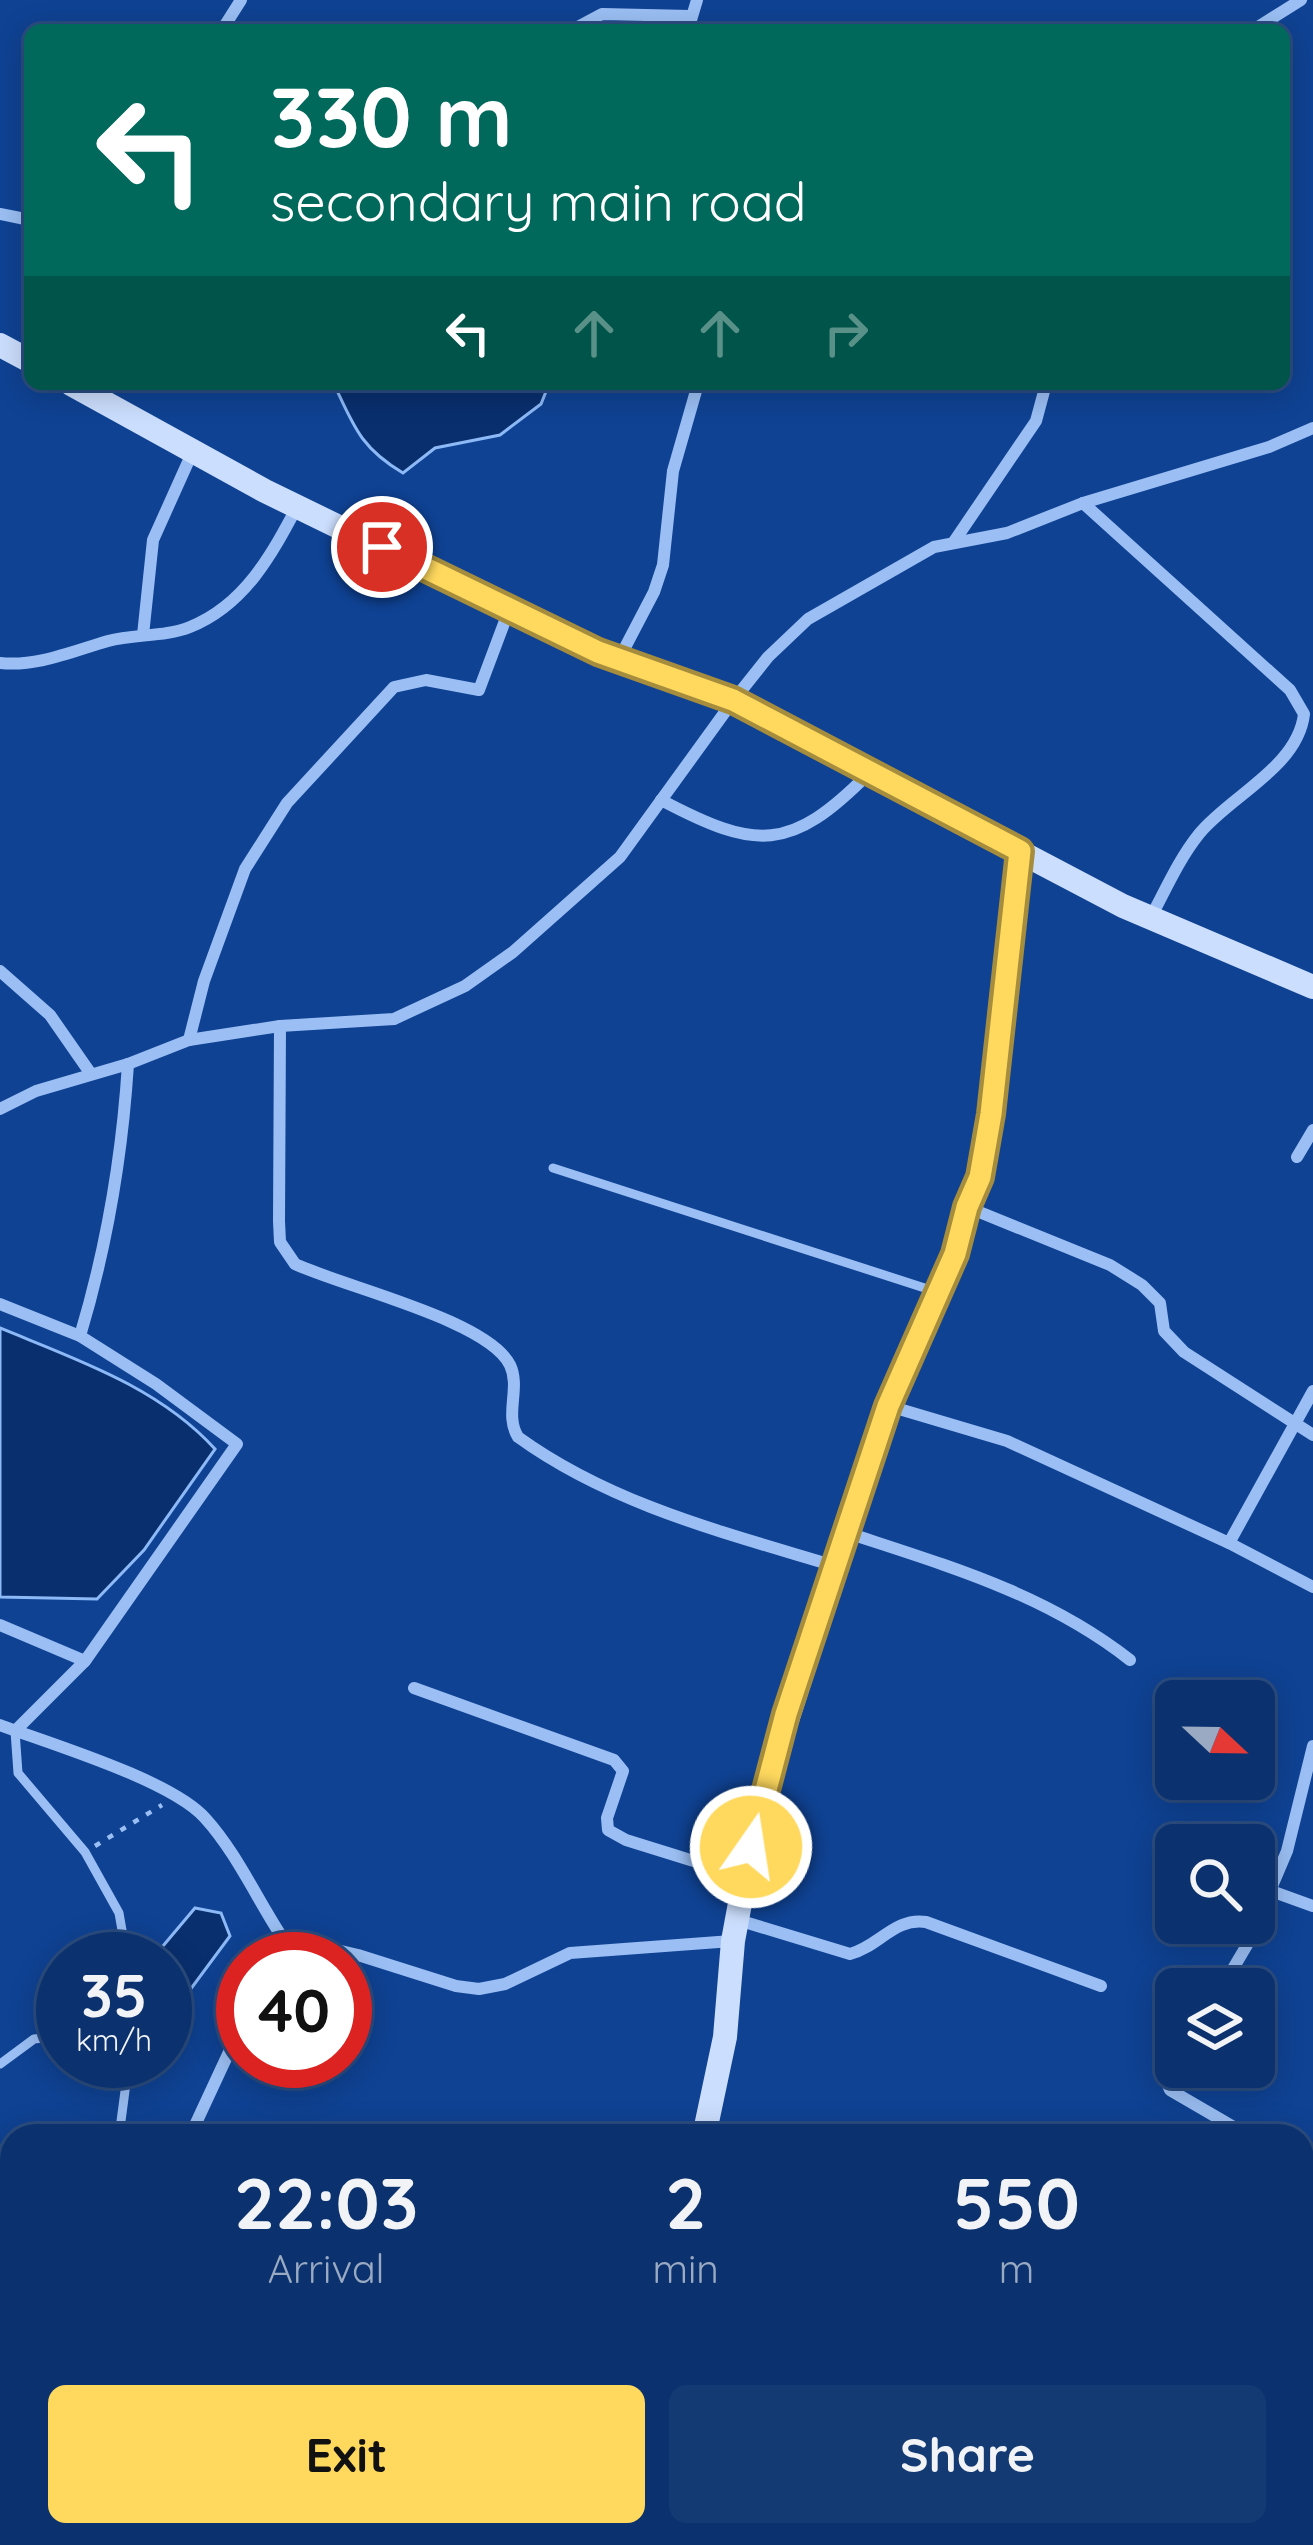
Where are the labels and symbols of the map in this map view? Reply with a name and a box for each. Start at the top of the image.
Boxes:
pin [331,496,433,598]
north arrow [1155,1680,1275,1800]
position arrow [688,1784,814,1910]
speed limit sign: 40 [216,1932,372,2088]

